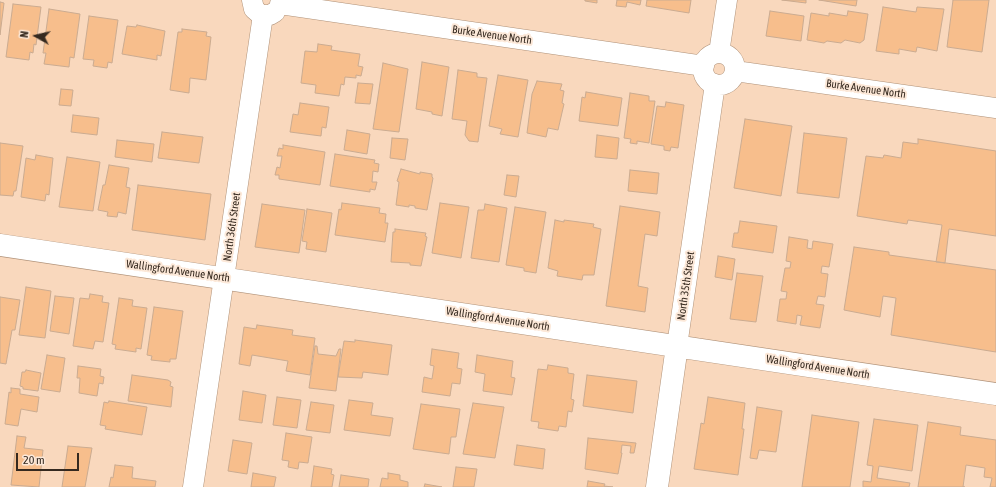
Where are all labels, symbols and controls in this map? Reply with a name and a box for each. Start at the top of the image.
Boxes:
north arrow [16,16,56,56]
street label: Burke Avenue North [451,23,533,47]
text: N [18,30,31,38]
street label: Burke Avenue North [825,77,907,101]
street label: North 36th Street [221,192,243,262]
street label: North 35th Street [675,251,697,321]
street label: Wallingford Avenue North [125,257,231,285]
street label: Wallingford Avenue North [445,304,551,334]
street label: Wallingford Avenue North [765,352,871,382]
scale bar [18,445,81,471]
text: 20 m [23,453,45,467]

